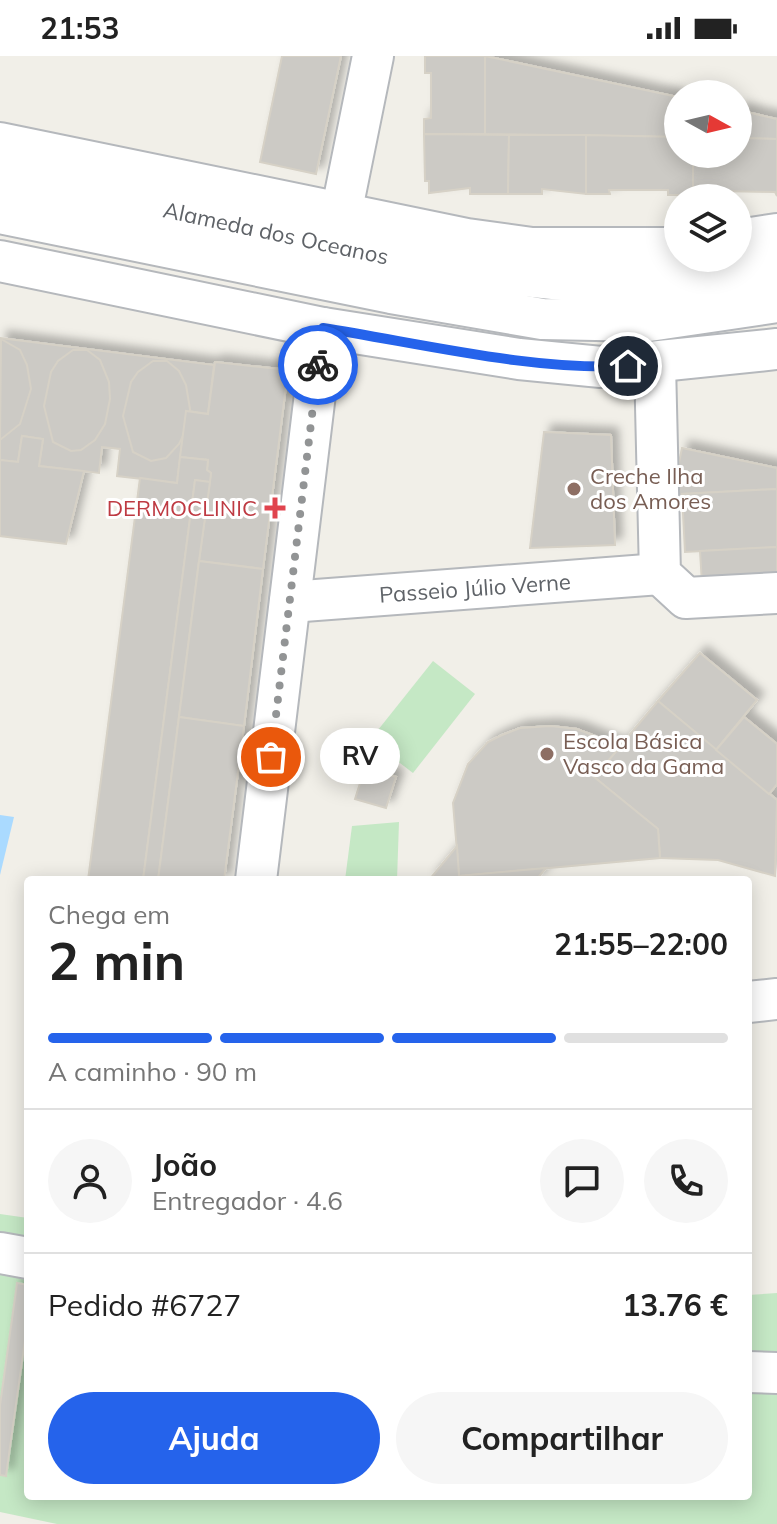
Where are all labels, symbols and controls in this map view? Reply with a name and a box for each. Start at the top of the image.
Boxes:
text: 21:53 [40,9,119,47]
north arrow [664,80,752,168]
map controls [664,80,752,272]
button: layers [664,184,752,272]
street label: Alameda dos Oceanos [161,195,391,271]
courier [278,325,358,405]
pin [594,332,662,400]
icon: bike [296,343,340,387]
icon: home [606,344,650,388]
place label: Creche Ilha dos Amores [590,462,711,515]
marker: Creche Ilha dos Amores [565,480,583,498]
place label: DERMOCLINIC [107,494,257,522]
marker: DERMOCLINIC [264,497,286,519]
street label: Passeio Júlio Verne [378,567,572,609]
pin [237,723,305,791]
place label: Escola Básica Vasco da Gama [563,727,724,780]
callout: RV [319,729,399,785]
icon: bag [249,735,293,779]
text: RV [342,739,378,772]
marker: Escola Básica Vasco da Gama [538,745,556,763]
text: Chega em [48,898,170,931]
text: 21:55–22:00 [554,925,728,963]
text: 2 min [48,928,185,993]
text: A caminho · 90 m [48,1055,257,1088]
button: person [48,1139,132,1223]
button: chat [540,1139,624,1223]
button: phone [644,1139,728,1223]
text: João [152,1146,217,1184]
text: Entregador · 4.6 [152,1184,343,1217]
text: Pedido #6727 [48,1286,241,1324]
text: 13.76 € [622,1286,728,1324]
button: Ajuda [48,1392,380,1484]
button: Compartilhar [396,1392,728,1484]

